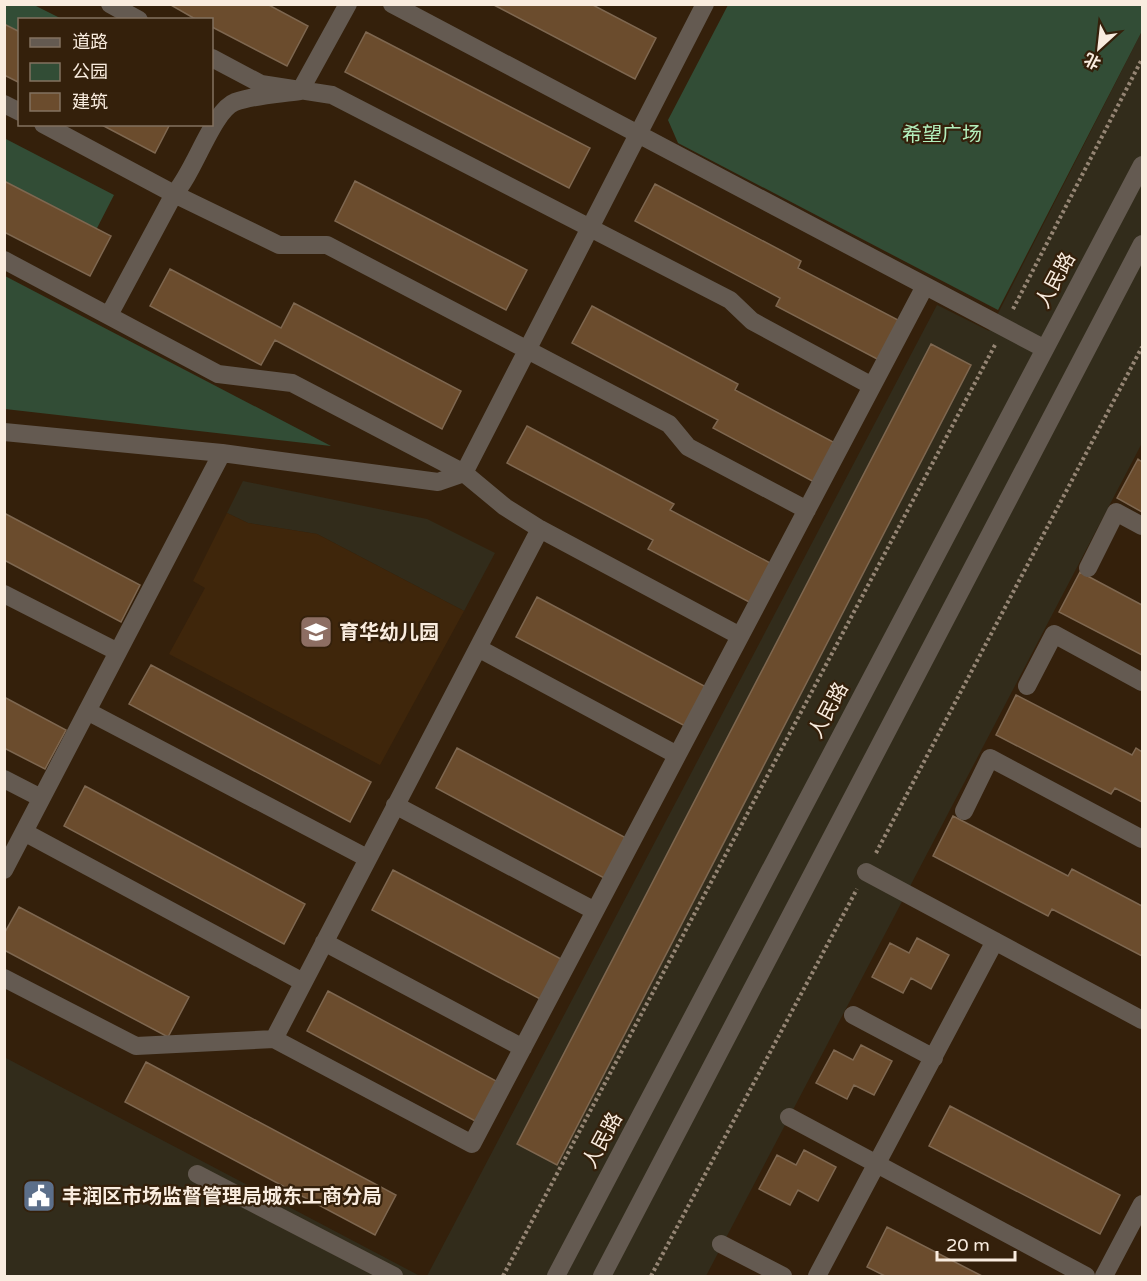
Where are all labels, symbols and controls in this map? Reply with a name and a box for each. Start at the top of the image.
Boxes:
legend [18,18,213,126]
north arrow [1069,18,1129,78]
text: 道路 [72,31,108,53]
text: 北 [1081,48,1104,73]
text: 公园 [72,61,108,83]
text: 建筑 [72,91,108,113]
park label: 希望广场 [902,123,982,147]
street label: 人民路 [1031,248,1081,313]
school or university icon: 育华幼儿园 [298,614,334,650]
place label: 育华幼儿园 [339,621,439,645]
street label: 人民路 [804,678,854,743]
street label: 人民路 [578,1108,628,1173]
public building icon: 丰润区市场监督管理局城东工商分局 [21,1178,57,1214]
place label: 丰润区市场监督管理局城东工商分局 [62,1185,382,1209]
scale bar [937,1224,1015,1262]
text: 20 m [946,1234,990,1256]

